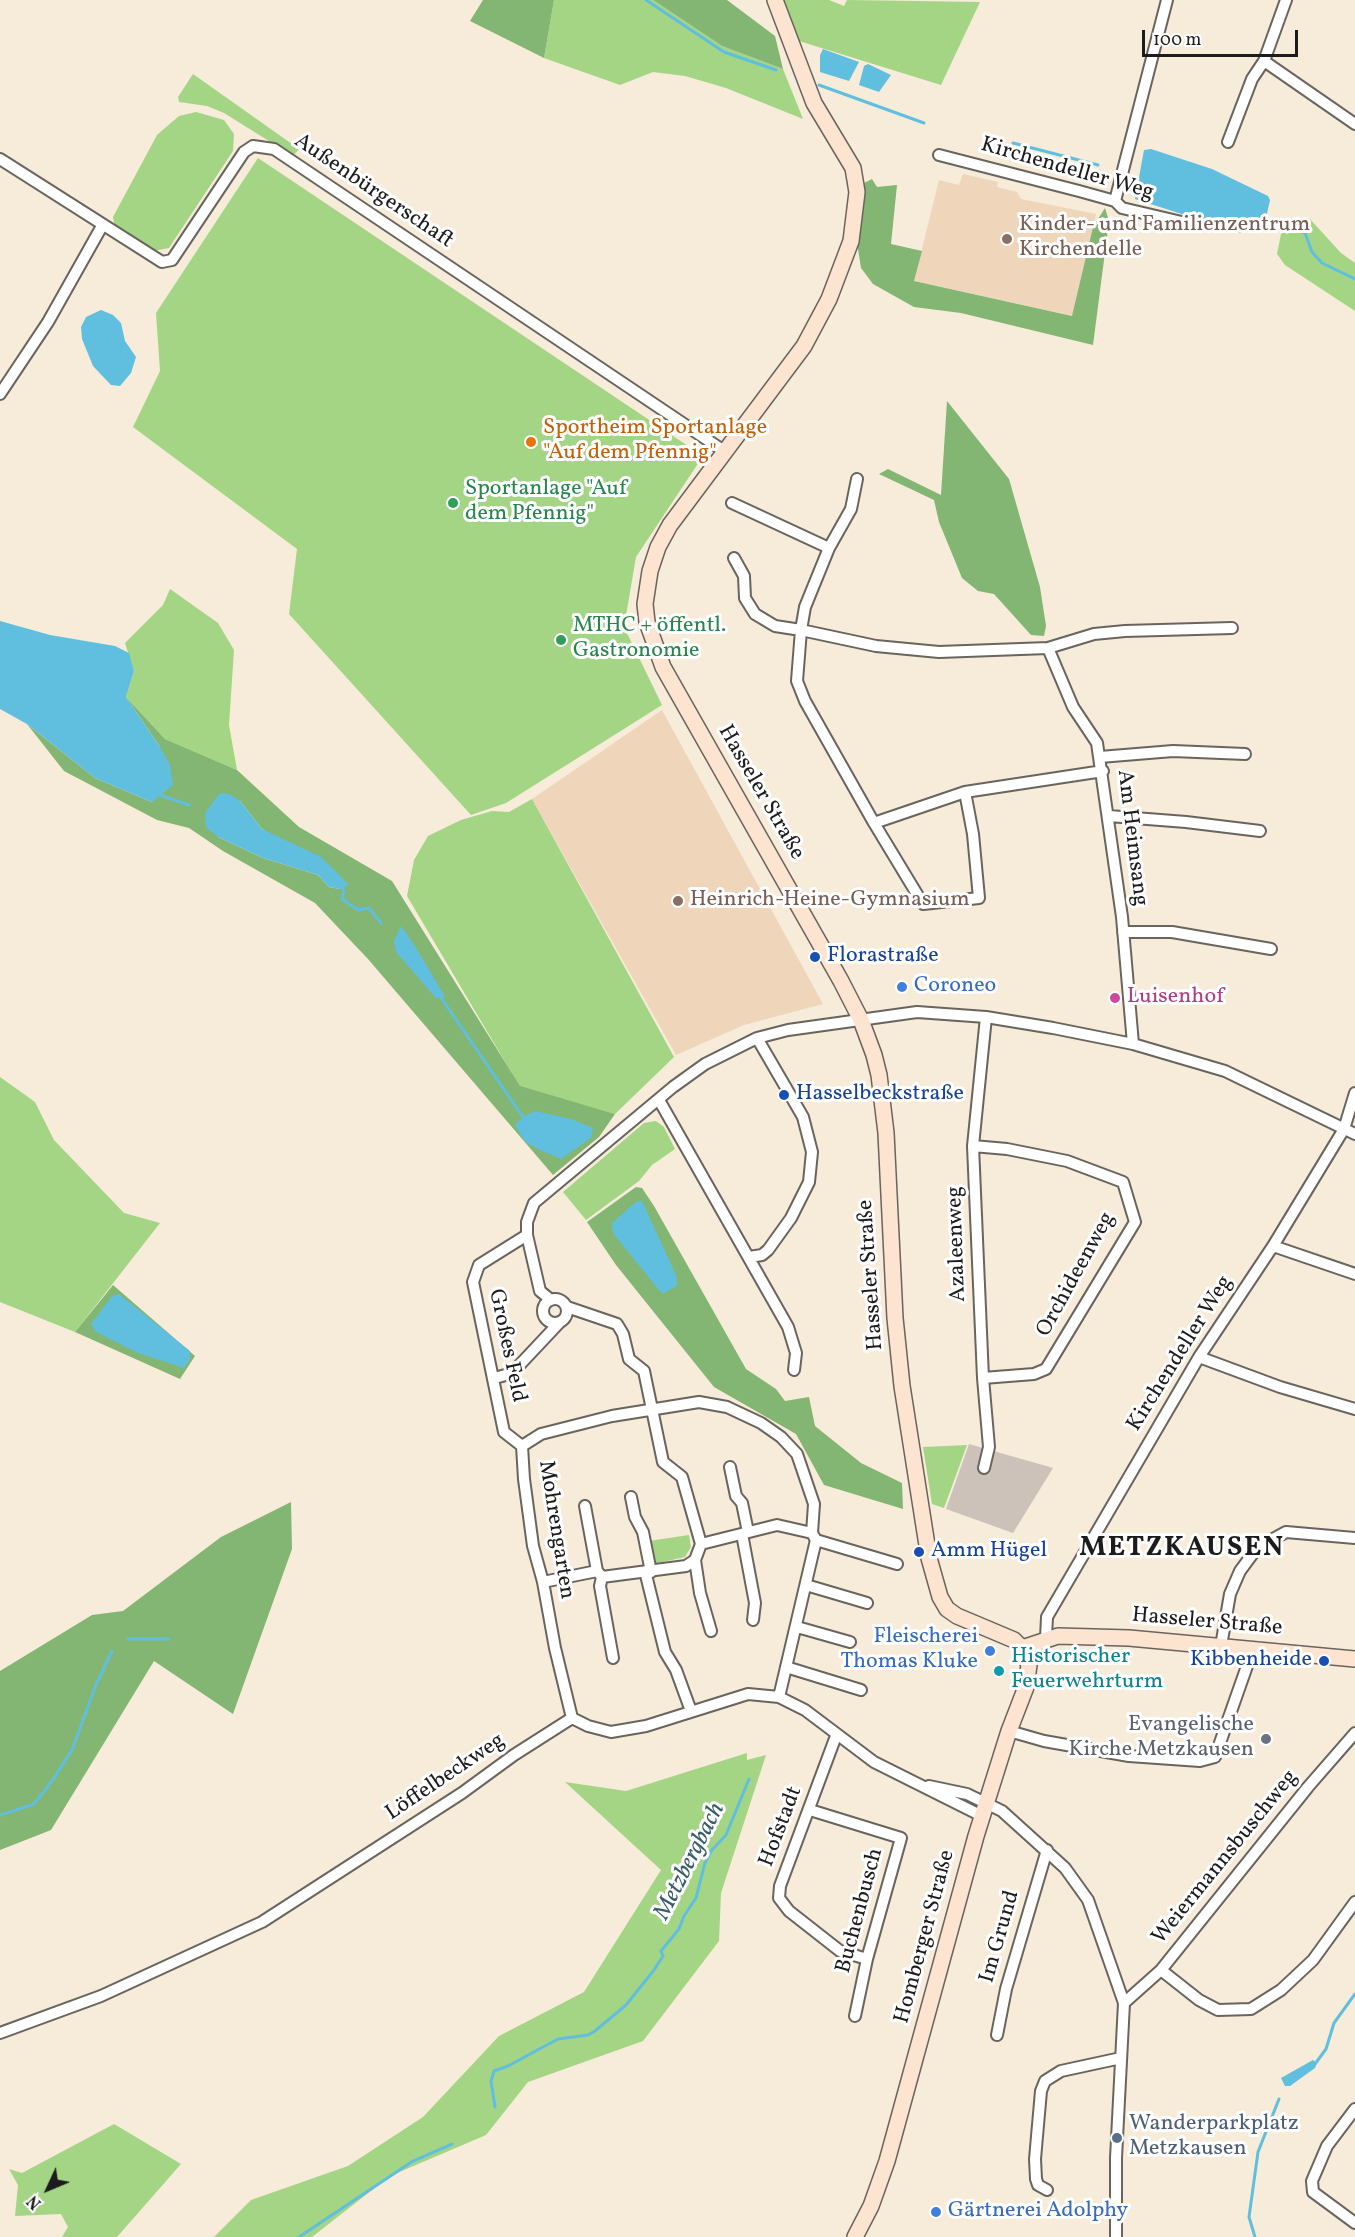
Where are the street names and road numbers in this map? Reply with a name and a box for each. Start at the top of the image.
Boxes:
street label: Außenbürgerschaft [288,129,458,255]
street label: Kirchendeller Weg [977,133,1157,207]
street label: Hasseler Straße [711,721,809,865]
street label: Am Heimsang [1110,768,1152,908]
street label: Azaleenweg [943,1186,973,1302]
street label: Hasseler Straße [854,1199,890,1351]
street label: Orchideenweg [1032,1208,1122,1342]
street label: Kirchendeller Weg [1122,1271,1240,1437]
street label: Großes Feld [481,1287,531,1405]
street label: Mohrengarten [531,1459,579,1601]
street label: Hasseler Straße [1131,1603,1283,1643]
street label: Löffelbeckweg [381,1729,511,1827]
street label: Weiermannsbuschweg [1147,1765,1305,1951]
street label: Hofstadt [755,1783,809,1871]
street label: Buchenbusch [832,1846,890,1976]
street label: Homberger Straße [890,1847,962,2027]
street label: Im Grund [975,1888,1027,1986]

